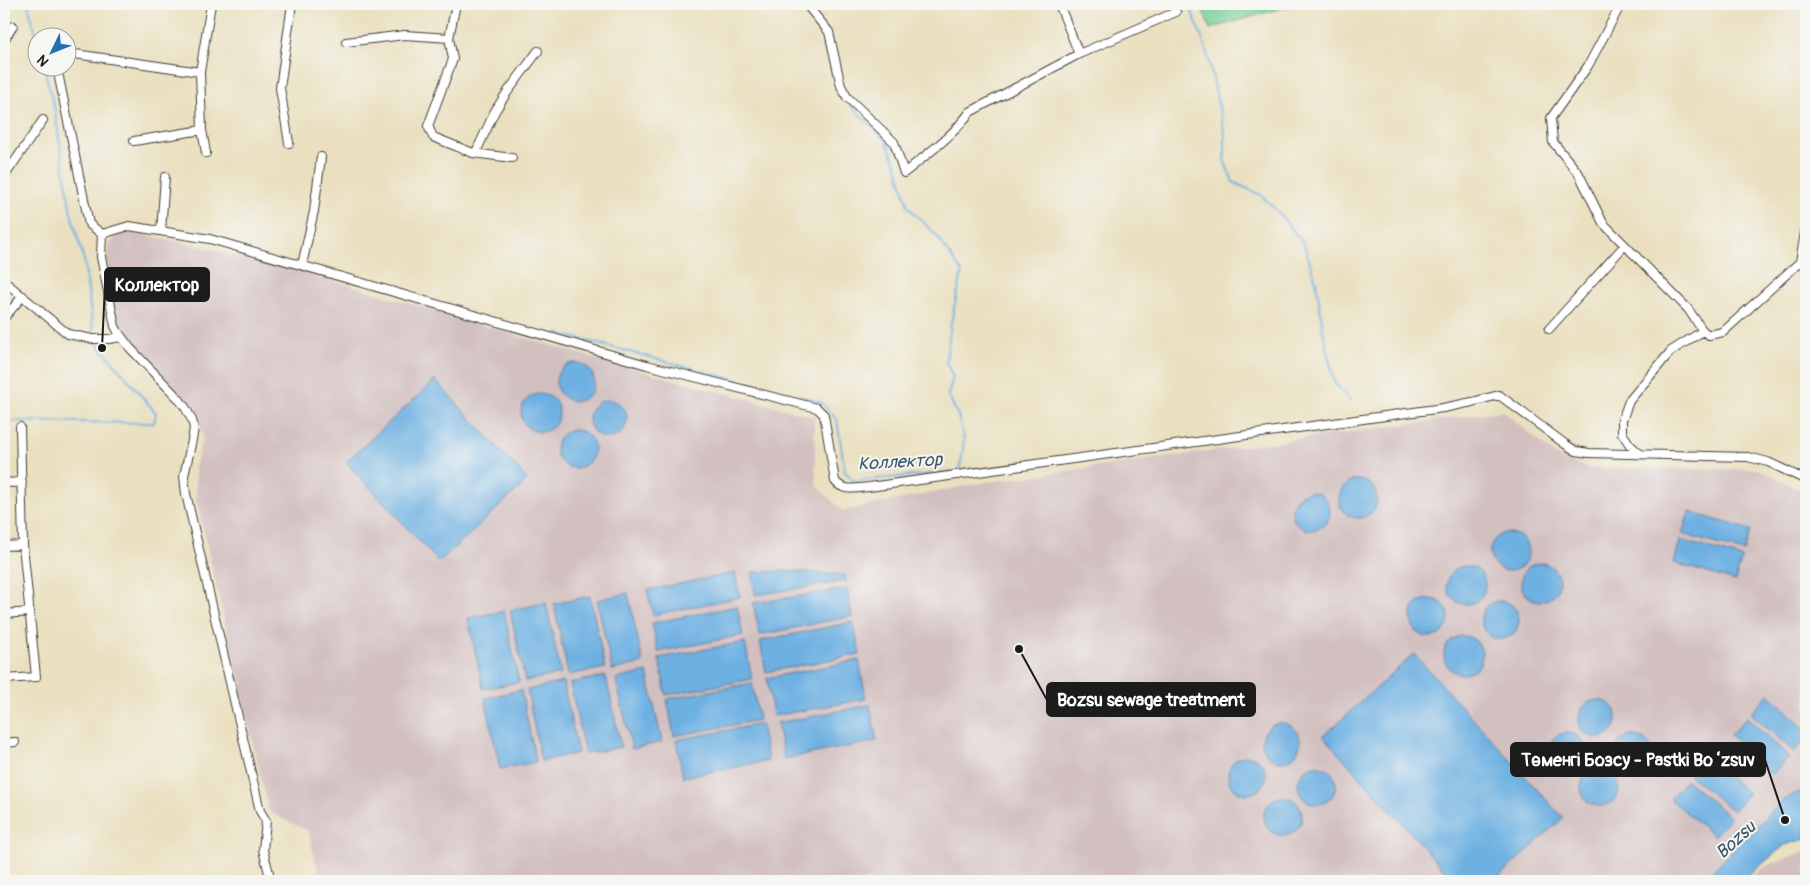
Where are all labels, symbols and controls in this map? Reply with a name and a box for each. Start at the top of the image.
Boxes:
north arrow [28,28,78,78]
text: N [33,51,52,70]
callout: Коллектор [105,268,209,301]
text: Коллектор [115,274,200,297]
water label: Коллектор [857,448,944,476]
callout: Bozsu sewage treatment [1047,683,1255,716]
text: Bozsu sewage treatment [1057,689,1246,712]
callout: Төменгі Бозсу - Pastki Boʻzsuv [1511,743,1765,776]
text: Төменгі Бозсу - Pastki Boʻzsuv [1520,749,1755,772]
water label: Bozsu [1711,815,1761,864]

